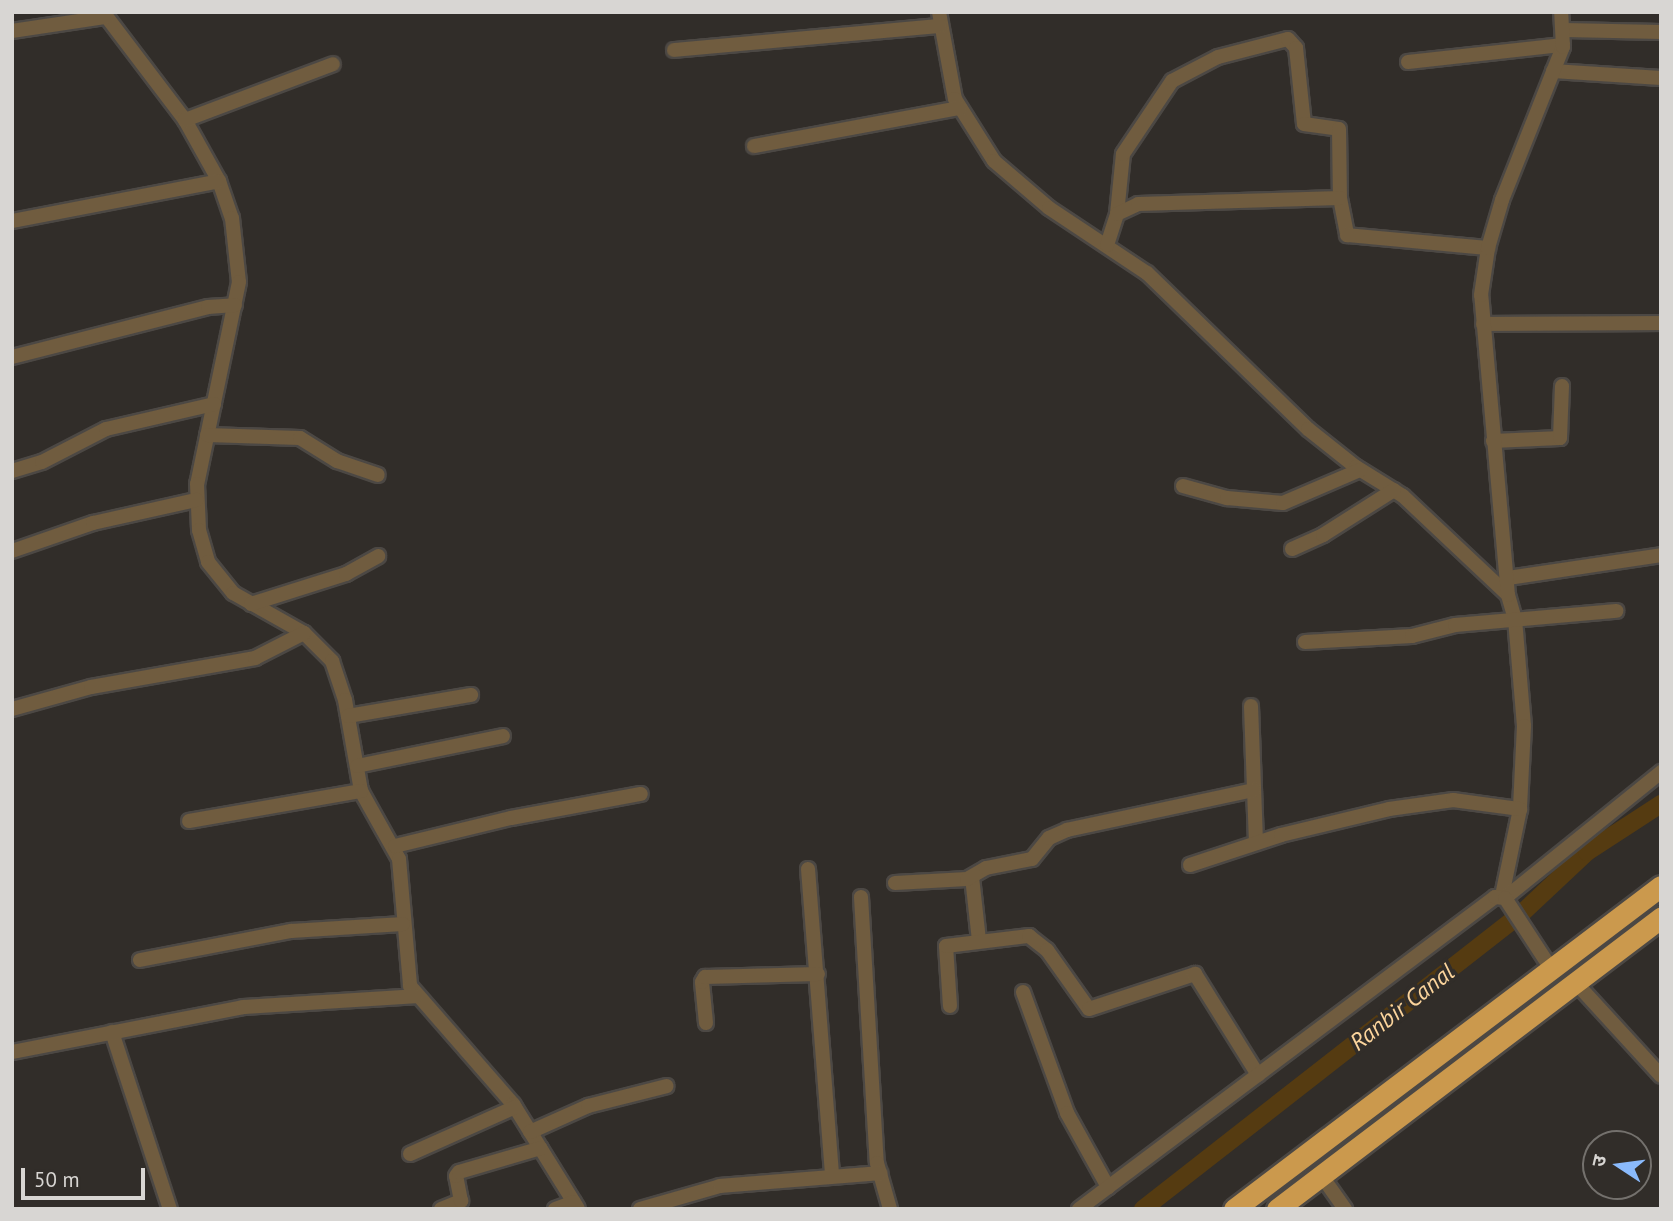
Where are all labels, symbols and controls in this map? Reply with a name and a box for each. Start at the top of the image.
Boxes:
water label: Ranbir Canal [1344,957,1460,1057]
north arrow [1582,1130,1652,1200]
text: उ [1586,1153,1611,1169]
scale bar [24,1154,149,1198]
text: 50 m [34,1166,80,1193]

